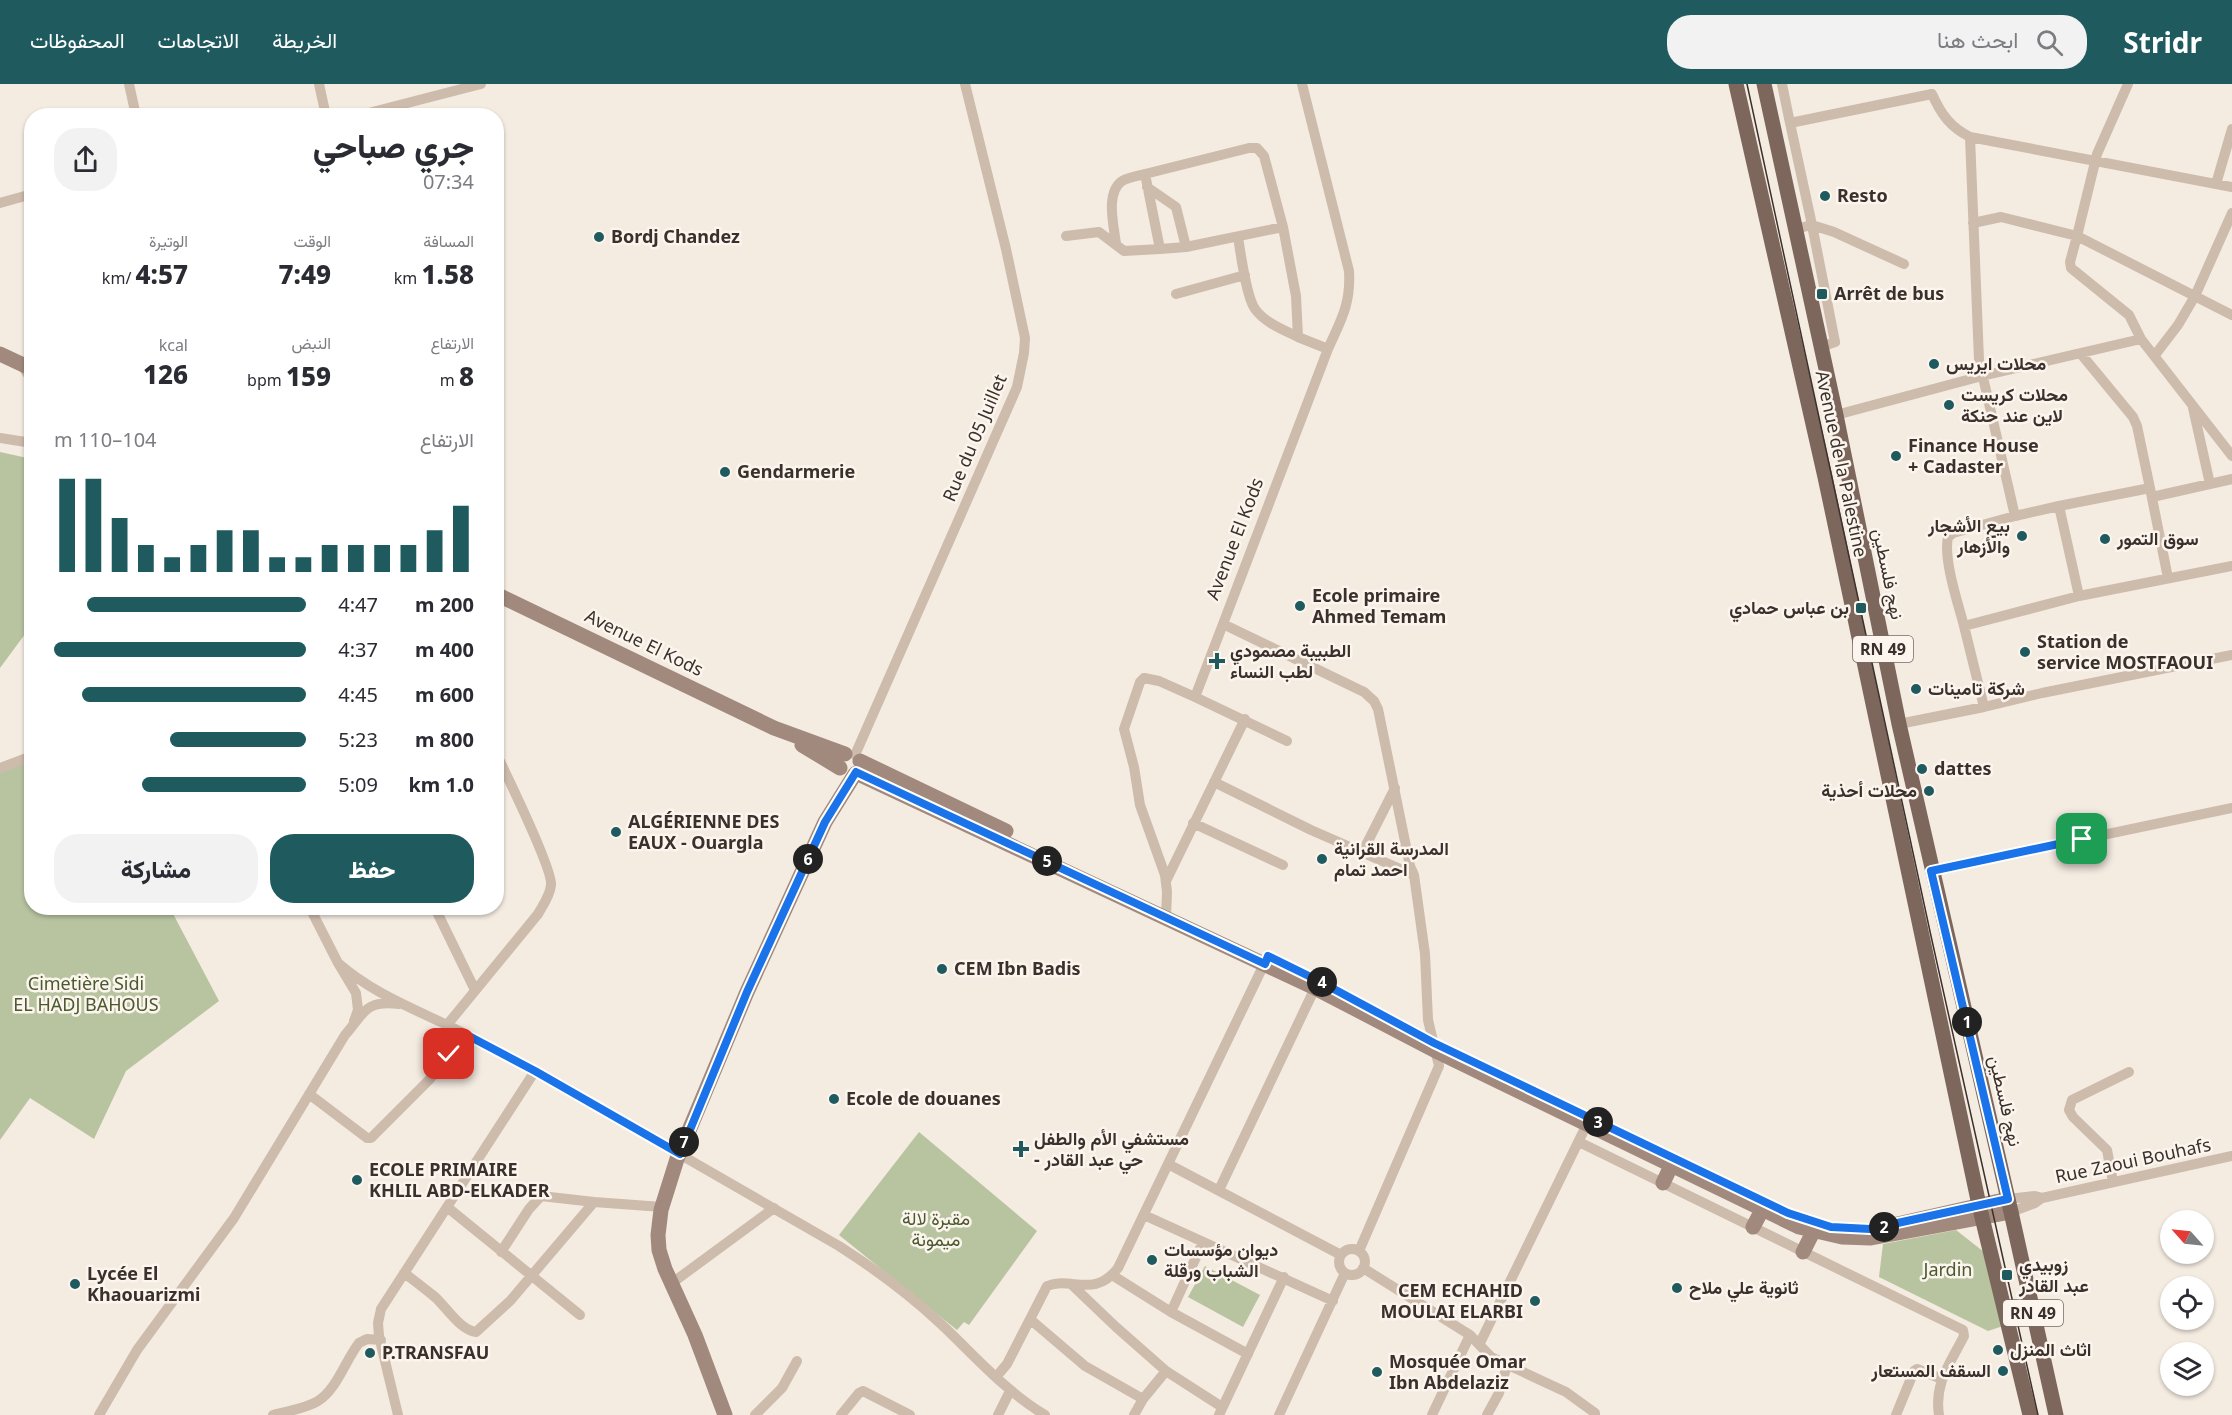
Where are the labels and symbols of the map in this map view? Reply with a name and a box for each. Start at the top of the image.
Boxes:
place label: Resto [1837,183,1888,207]
marker: Resto [1818,189,1832,203]
place label: Bordj Chandez [611,224,740,248]
marker: Bordj Chandez [592,230,606,244]
place label: Arrêt de bus [1834,281,1944,305]
marker: Arrêt de bus [1815,287,1829,301]
place label: محلات ايريس [1946,351,2046,375]
marker: محلات ايريس [1927,357,1941,371]
street label: Avenue de la Palestine [1810,368,1873,559]
street label: Rue du 05 Juillet [936,370,1012,505]
place label: محلات كريست لاين عند حنكة [1961,382,2068,427]
marker: محلات كريست لاين عند حنكة [1942,398,1956,412]
place label: Finance House + Cadaster [1908,433,2039,478]
marker: Finance House + Cadaster [1889,449,1903,463]
place label: Gendarmerie [737,459,855,483]
marker: Gendarmerie [718,465,732,479]
street label: Avenue El Kods [1200,474,1268,603]
place label: بيع الأشجار والأزهار [1927,513,2010,558]
street label: نهج فلسطين [1867,526,1910,622]
place label: سوق التمور [2116,526,2199,550]
marker: بيع الأشجار والأزهار [2015,529,2029,543]
marker: سوق التمور [2098,532,2112,546]
place label: Ecole primaire Ahmed Temam [1312,583,1446,628]
place label: بن عباس حمادي [1729,595,1849,623]
marker: Ecole primaire Ahmed Temam [1293,599,1307,613]
marker: بن عباس حمادي [1854,601,1868,615]
street label: Avenue El Kods [581,603,708,681]
place label: Station de service MOSTFAOUI [2037,629,2213,674]
road number: RN 49 [1853,636,1913,662]
place label: الطبيبة مصمودي لطب النساء [1230,638,1351,683]
marker: Station de service MOSTFAOUI [2018,645,2032,659]
marker: الطبيبة مصمودي لطب النساء [1208,652,1226,670]
place label: شركة تامينات [1928,676,2025,700]
marker: شركة تامينات [1909,682,1923,696]
place label: dattes [1934,756,1992,780]
marker: dattes [1915,762,1929,776]
place label: محلات أحذية [1821,778,1917,802]
marker: محلات أحذية [1922,784,1936,798]
place label: ALGÉRIENNE DES EAUX - Ouargla [628,809,779,854]
pin [2056,813,2107,864]
marker: ALGÉRIENNE DES EAUX - Ouargla [609,825,623,839]
place label: المدرسة القرانية احمد تمام [1334,836,1449,882]
pin: 6 [793,844,823,874]
pin: 5 [1032,846,1062,876]
marker: المدرسة القرانية احمد تمام [1315,852,1329,866]
place label: CEM Ibn Badis [954,956,1081,980]
marker: CEM Ibn Badis [935,962,949,976]
pin: 4 [1307,967,1337,997]
park label: Cimetière Sidi EL HADJ BAHOUS [13,971,159,1016]
pin: 1 [1952,1007,1982,1037]
pin [423,1028,474,1079]
street label: نهج فلسطين [1983,1053,2028,1149]
place label: Ecole de douanes [846,1086,1001,1110]
marker: Ecole de douanes [827,1092,841,1106]
pin: 3 [1583,1107,1613,1137]
place label: مستشفي الأم والطفل - حي عبد القادر [1034,1126,1189,1175]
pin: 7 [669,1127,699,1157]
street label: Rue Zaoui Bouhafs [2053,1132,2213,1188]
marker: مستشفي الأم والطفل - حي عبد القادر [1012,1140,1030,1158]
place label: ECOLE PRIMAIRE KHLIL ABD-ELKADER [369,1157,550,1202]
marker: ECOLE PRIMAIRE KHLIL ABD-ELKADER [350,1173,364,1187]
park label: مقبرة لالة ميمونة [902,1206,970,1251]
north arrow [2160,1210,2214,1264]
pin: 2 [1869,1212,1899,1242]
place label: ديوان مؤسسات الشباب ورقلة [1164,1237,1278,1282]
place label: زوبيدي عبد القادر [2018,1252,2089,1297]
marker: ديوان مؤسسات الشباب ورقلة [1145,1253,1159,1267]
park label: Jardin [1922,1257,1972,1281]
place label: Lycée El Khaouarizmi [87,1261,200,1306]
marker: زوبيدي عبد القادر [2000,1268,2014,1282]
place label: ثانوية علي ملاح [1689,1275,1799,1303]
marker: Lycée El Khaouarizmi [68,1277,82,1291]
place label: CEM ECHAHID MOULAI ELARBI [1381,1278,1523,1323]
marker: ثانوية علي ملاح [1670,1281,1684,1295]
marker: CEM ECHAHID MOULAI ELARBI [1528,1294,1542,1308]
road number: RN 49 [2003,1300,2063,1326]
place label: اثاث المنزل [2010,1337,2092,1361]
place label: P.TRANSFAU [382,1340,489,1364]
marker: اثاث المنزل [1991,1343,2005,1357]
marker: P.TRANSFAU [363,1346,377,1360]
place label: Mosquée Omar Ibn Abdelaziz [1389,1349,1526,1394]
place label: السقف المستعار [1870,1358,1991,1382]
marker: السقف المستعار [1996,1364,2010,1378]
marker: Mosquée Omar Ibn Abdelaziz [1370,1365,1384,1379]

